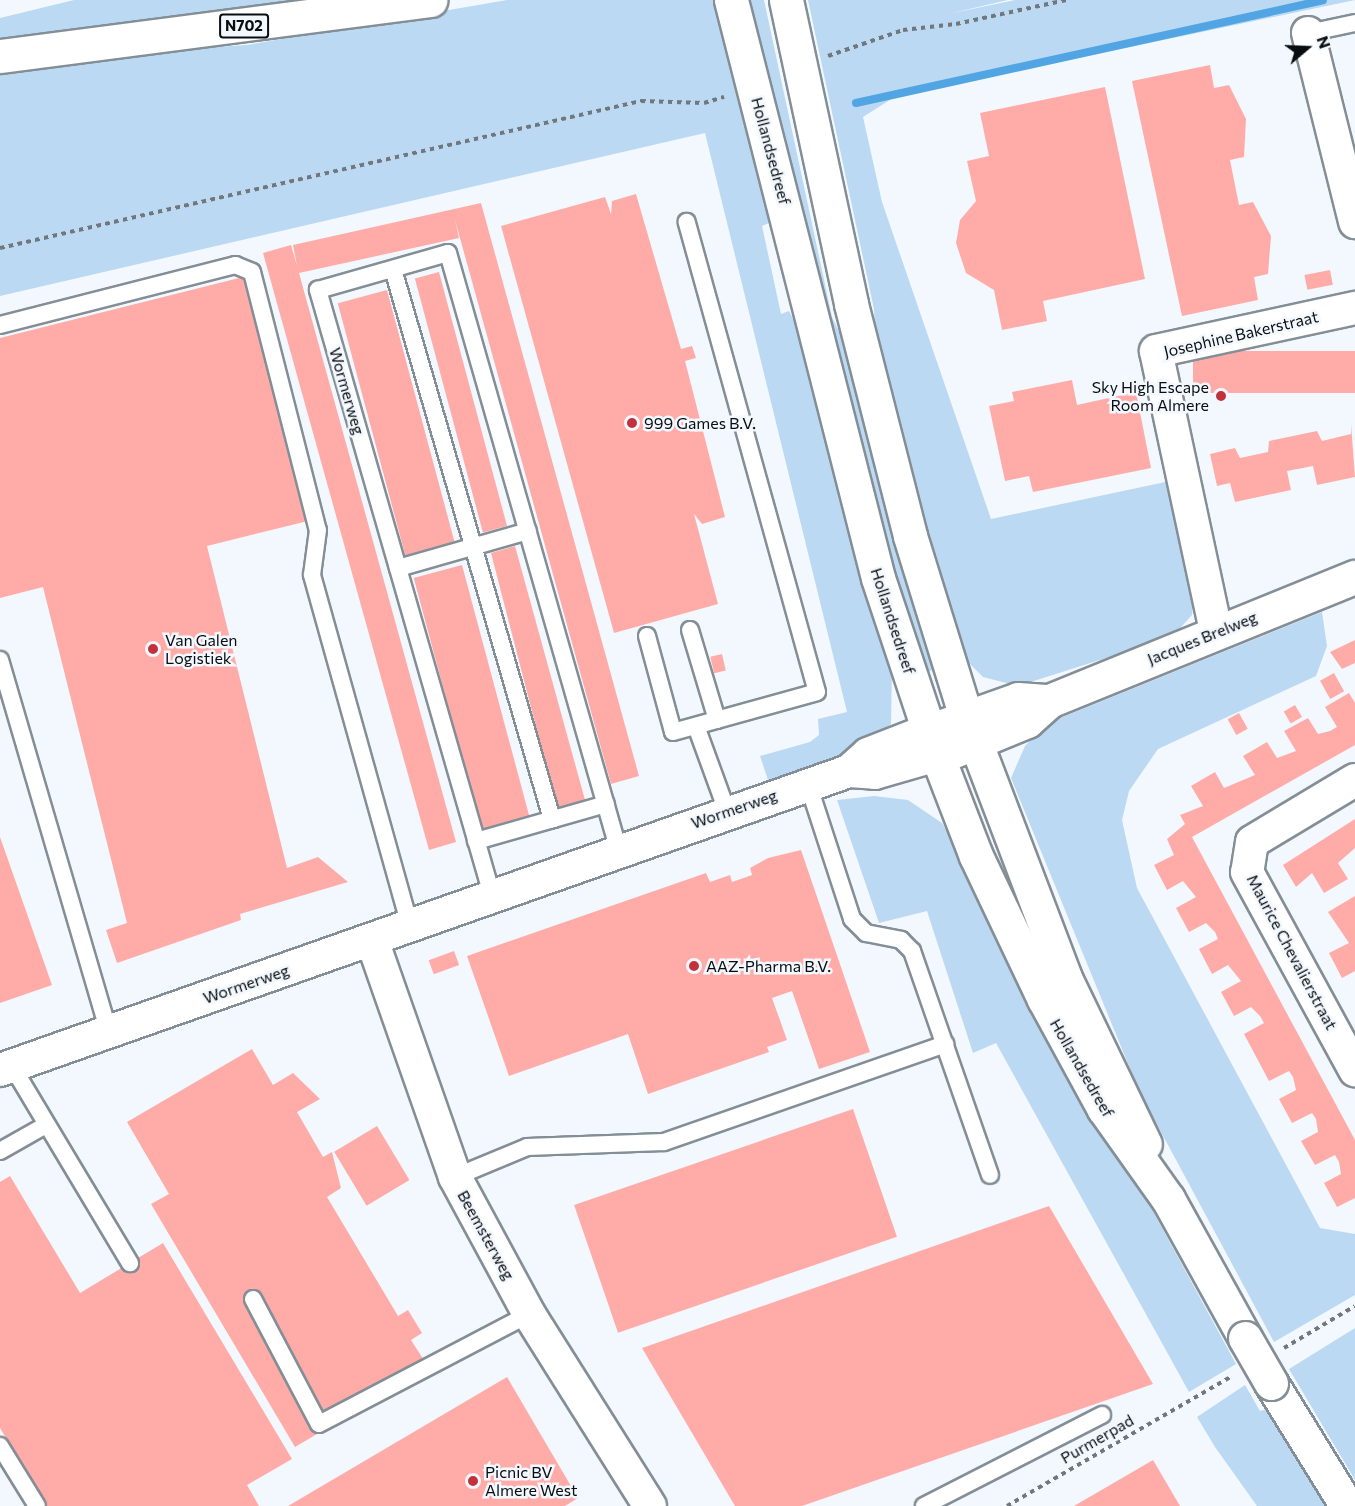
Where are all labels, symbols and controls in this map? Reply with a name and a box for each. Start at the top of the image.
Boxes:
road number: N702 [218,14,270,38]
north arrow [1277,18,1337,78]
text: N [1314,33,1335,51]
street label: Hollandsedreef [747,95,795,207]
street label: Josephine Bakerstraat [1162,307,1320,361]
street label: Wormerweg [325,345,369,437]
place label: Sky High Escape Room Almere [1092,377,1209,415]
marker: Sky High Escape Room Almere [1214,389,1228,403]
place label: 999 Games B.V. [644,413,756,433]
marker: 999 Games B.V. [625,416,639,430]
street label: Hollandsedreef [867,565,919,677]
street label: Jacques Brelweg [1144,607,1260,669]
place label: Van Galen Logistiek [165,630,238,668]
marker: Van Galen Logistiek [146,642,160,656]
street label: Wormerweg [689,785,779,833]
street label: Maurice Chevalierstraat [1243,871,1341,1033]
place label: AAZ-Pharma B.V. [706,956,831,976]
marker: AAZ-Pharma B.V. [687,959,701,973]
street label: Wormerweg [201,960,291,1008]
street label: Hollandsedreef [1046,1015,1118,1121]
street label: Beemsterweg [454,1187,518,1283]
street label: Purmerpad [1057,1410,1137,1468]
place label: Picnic BV Almere West [485,1462,578,1500]
marker: Picnic BV Almere West [466,1474,480,1488]

